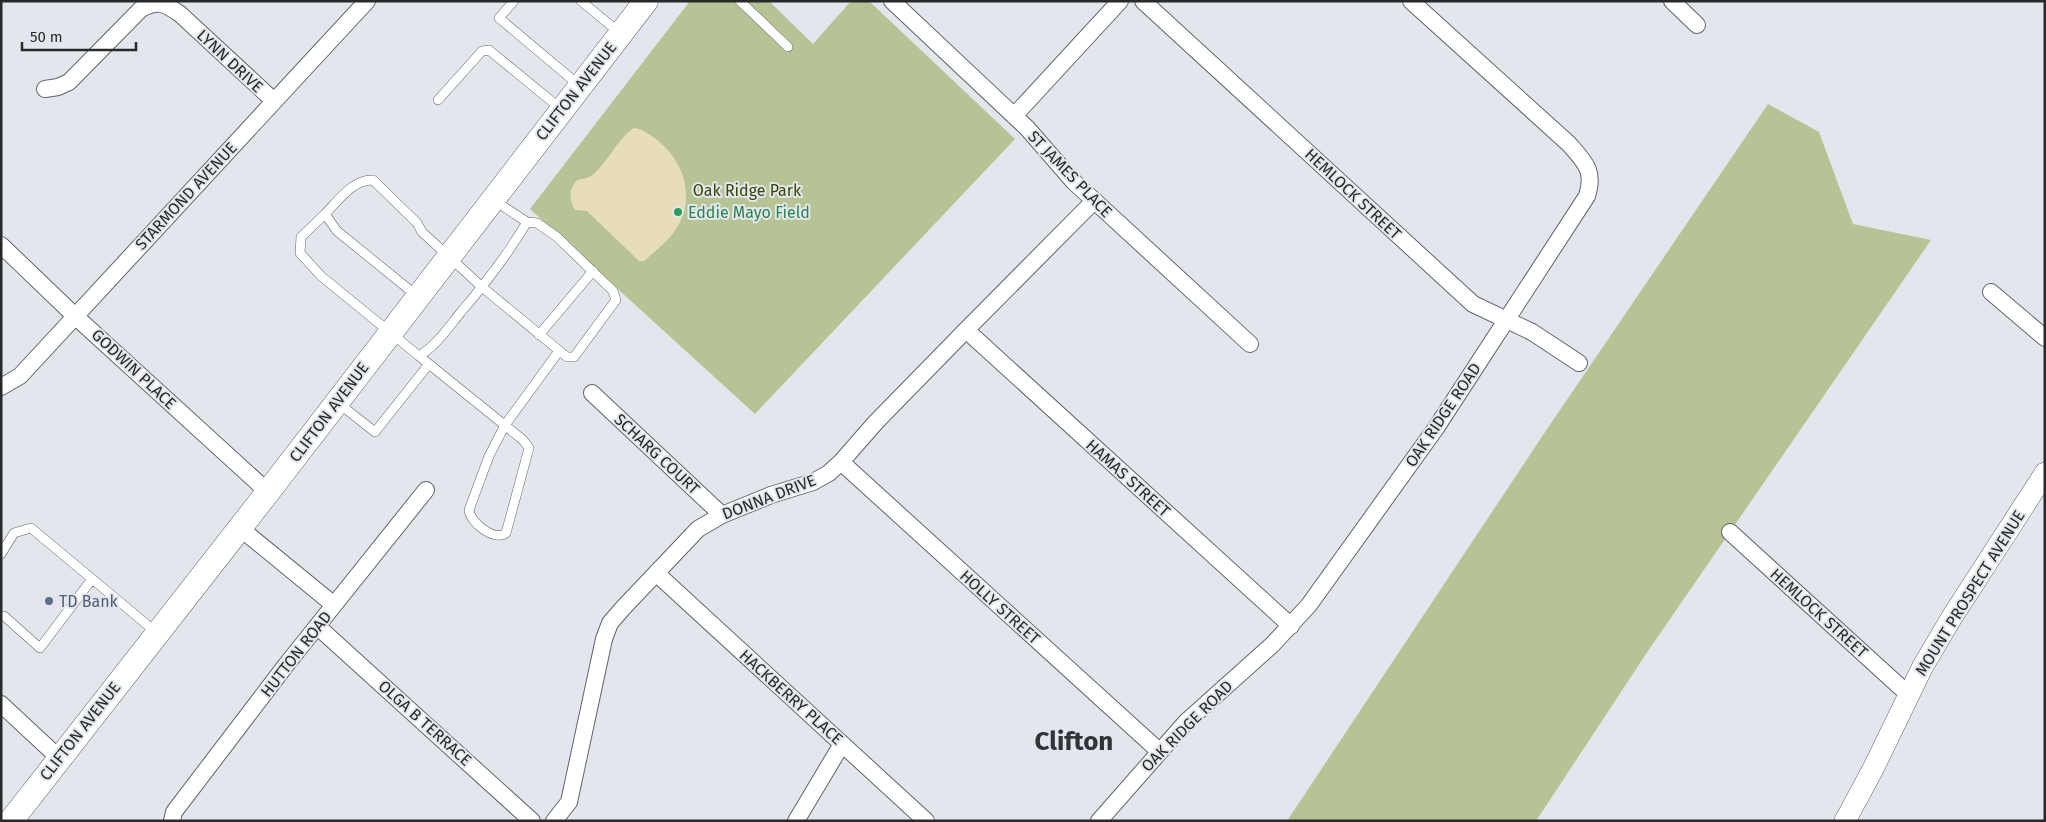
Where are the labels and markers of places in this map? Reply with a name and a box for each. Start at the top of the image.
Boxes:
place label: Eddie Mayo Field [688,203,810,222]
marker: Eddie Mayo Field [672,206,684,218]
place label: TD Bank [59,592,119,611]
marker: TD Bank [43,595,55,607]

